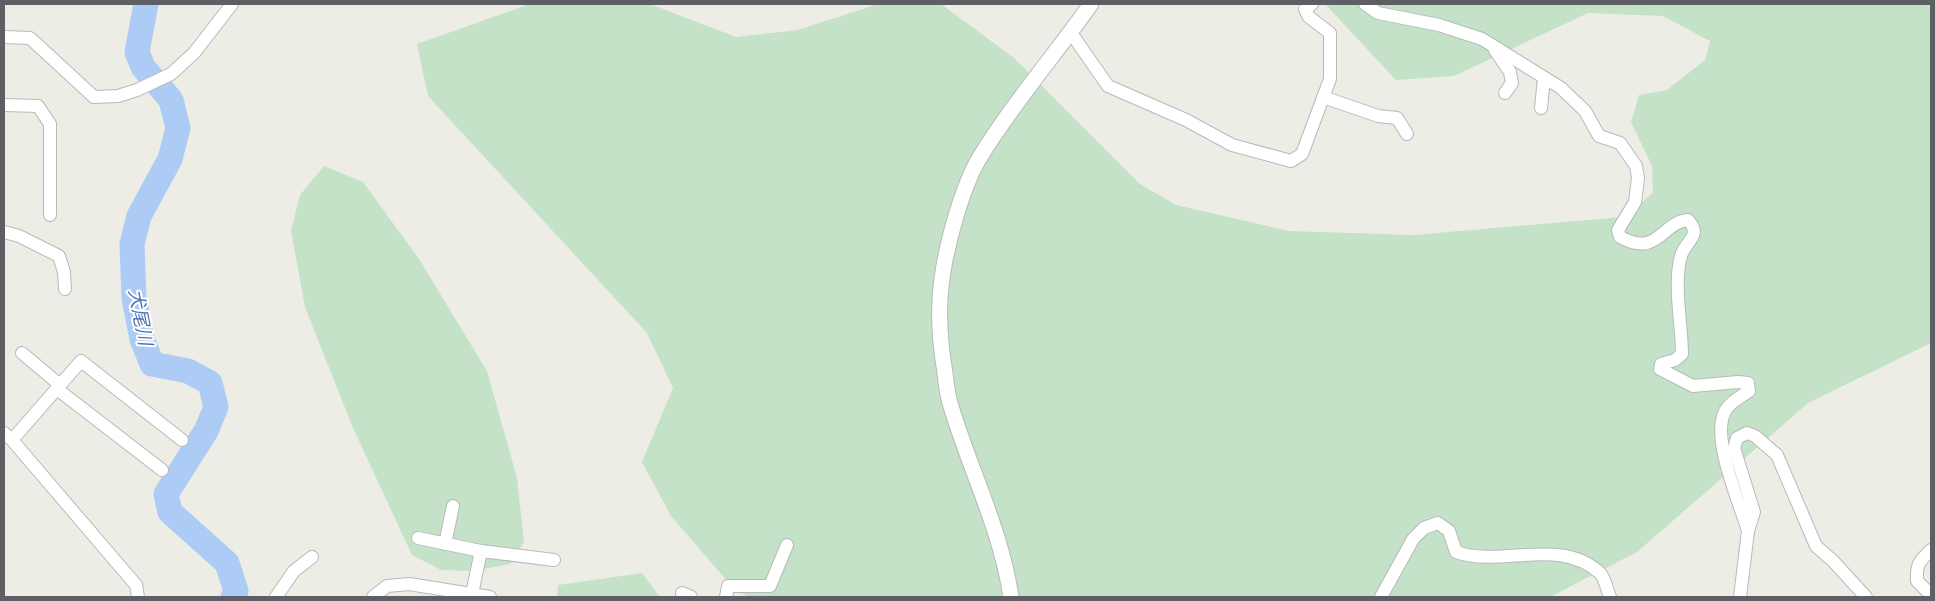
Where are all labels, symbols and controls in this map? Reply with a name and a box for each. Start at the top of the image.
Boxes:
water label: 犬尾川 [125,287,159,349]

